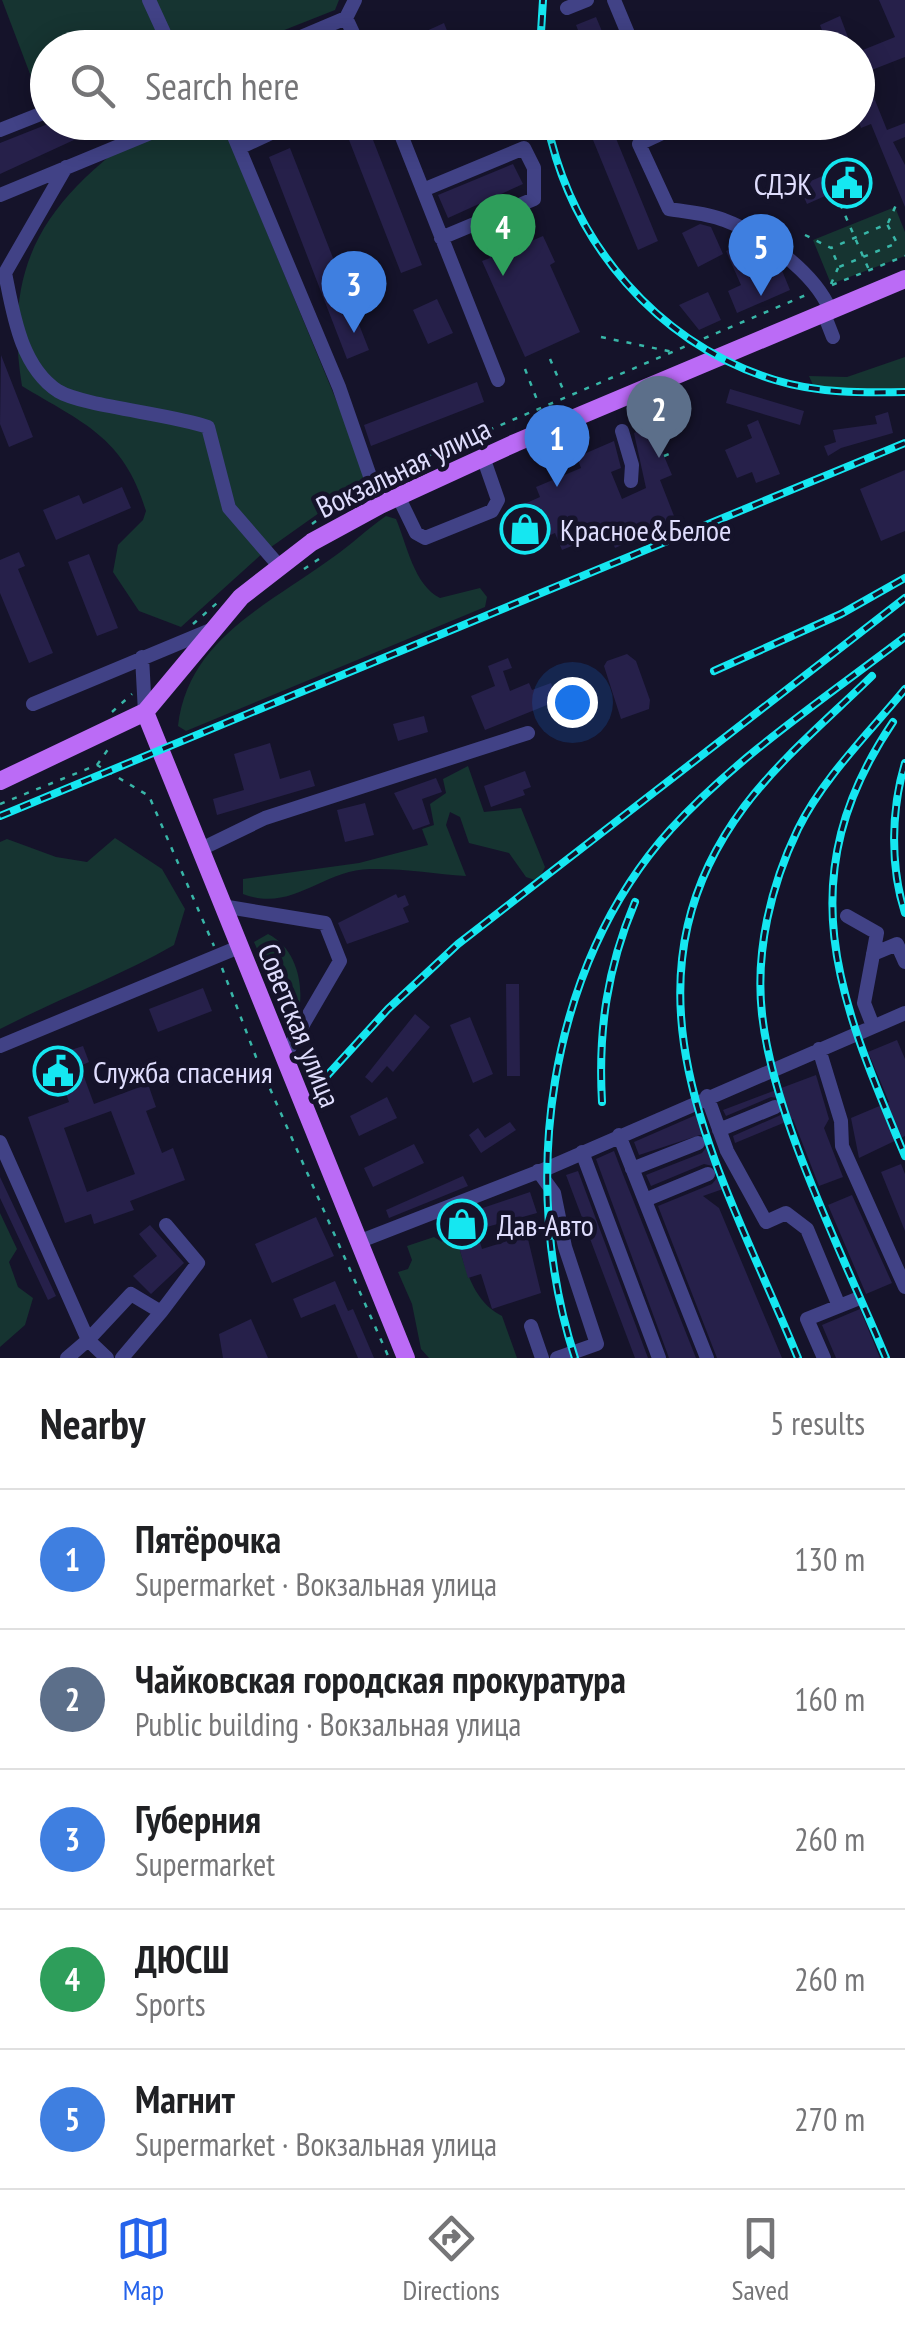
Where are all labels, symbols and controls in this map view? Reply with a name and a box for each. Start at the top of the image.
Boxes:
search box [30,30,875,140]
icon: search [65,58,120,113]
text: Search here [145,61,299,110]
public building icon: СДЭК [821,157,873,209]
place label: СДЭК [754,164,812,203]
pin: 4 [470,194,536,276]
pin: 5 [728,214,794,296]
pin: 3 [322,250,386,333]
pin: 2 [626,376,692,458]
pin: 1 [524,404,590,487]
street label: Вокзальная улица [309,408,497,526]
shop icon: Красное&Белое [499,503,551,555]
place label: Красное&Белое [560,510,731,549]
your location [547,677,598,728]
street label: Советская улица [249,937,351,1113]
public building icon: Служба спасения [32,1045,84,1097]
place label: Служба спасения [93,1052,273,1091]
shop icon: Дав-Авто [436,1198,488,1250]
place label: Дав-Авто [497,1205,594,1244]
text: Nearby [40,1396,145,1451]
text: 5 results [770,1402,865,1444]
text: Пятёрочка [135,1514,281,1563]
text: 1 [65,1538,80,1580]
text: 130 m [794,1538,865,1580]
text: Supermarket · Вокзальная улица [135,1563,497,1605]
text: Чайковская городская прокуратура [135,1654,626,1703]
text: 2 [65,1678,80,1720]
text: 160 m [794,1678,865,1720]
text: Public building · Вокзальная улица [135,1703,521,1745]
text: Губерния [135,1794,261,1843]
text: 3 [65,1818,80,1860]
text: 260 m [794,1818,865,1860]
text: Supermarket [135,1843,275,1885]
text: ДЮСШ [135,1934,229,1983]
text: 4 [65,1958,80,2000]
text: 260 m [794,1958,865,2000]
text: Sports [135,1983,206,2025]
text: Магнит [135,2074,235,2123]
text: 5 [65,2098,80,2140]
text: 270 m [794,2098,865,2140]
text: Supermarket · Вокзальная улица [135,2123,497,2165]
tab: Map [116,2211,171,2308]
tab: Directions [402,2211,500,2308]
tab: Saved [731,2211,789,2308]

